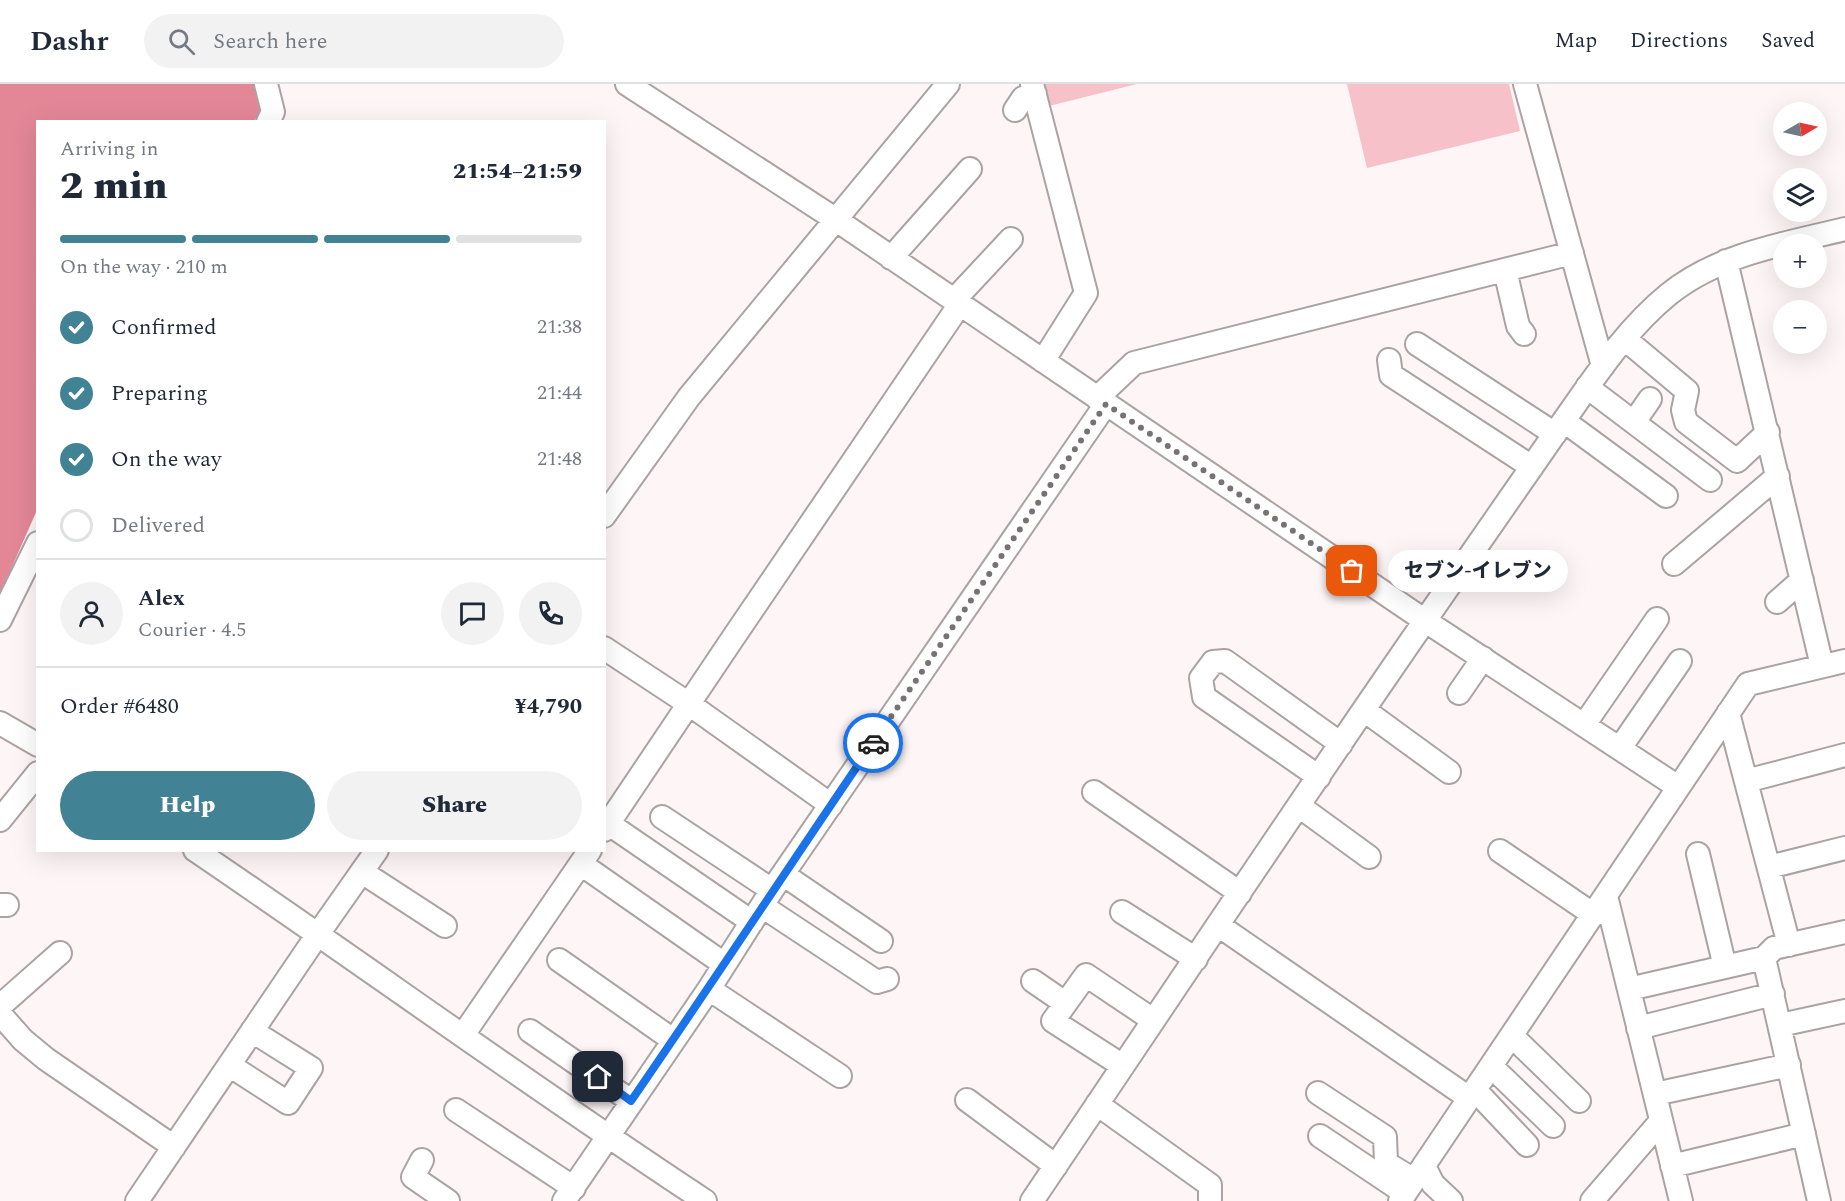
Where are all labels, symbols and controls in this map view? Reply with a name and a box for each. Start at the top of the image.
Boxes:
search box [144,14,564,68]
text: Dashr [30,20,108,63]
icon: search [165,25,198,58]
text: Search here [213,25,327,58]
text: Map [1555,25,1597,57]
text: Directions [1630,25,1728,57]
text: Saved [1761,25,1815,57]
north arrow [1773,102,1827,156]
map controls [1773,102,1827,354]
text: Arriving in [60,134,158,164]
text: 21:54–21:59 [453,155,582,188]
text: 2 min [60,157,168,216]
button: layers [1773,168,1827,222]
button: + [1773,234,1827,288]
text: On the way · 210 m [60,252,228,282]
button: − [1773,300,1827,354]
icon: check [60,311,93,344]
text: Confirmed [111,311,217,344]
text: 21:38 [537,312,582,342]
icon: check [60,377,93,410]
text: Preparing [111,377,208,410]
text: 21:44 [537,378,582,408]
icon: check [60,443,93,476]
text: On the way [111,443,222,476]
text: 21:48 [537,444,582,474]
text: Delivered [111,509,205,542]
pin [1326,545,1377,596]
callout: セブン-イレブン [1388,550,1568,592]
icon: bag [1335,554,1368,587]
text: セブン-イレブン [1404,556,1552,586]
button: person [60,582,123,645]
text: Alex [138,582,185,615]
button: chat [441,582,504,645]
button: phone [519,582,582,645]
text: Courier · 4.5 [138,615,246,645]
text: Order #6480 [60,690,179,723]
text: ¥4,790 [514,690,582,723]
courier [843,713,903,773]
icon: car [857,727,890,760]
button: Help [60,771,315,840]
button: Share [327,771,582,840]
pin [572,1051,623,1102]
icon: home [581,1060,614,1093]

